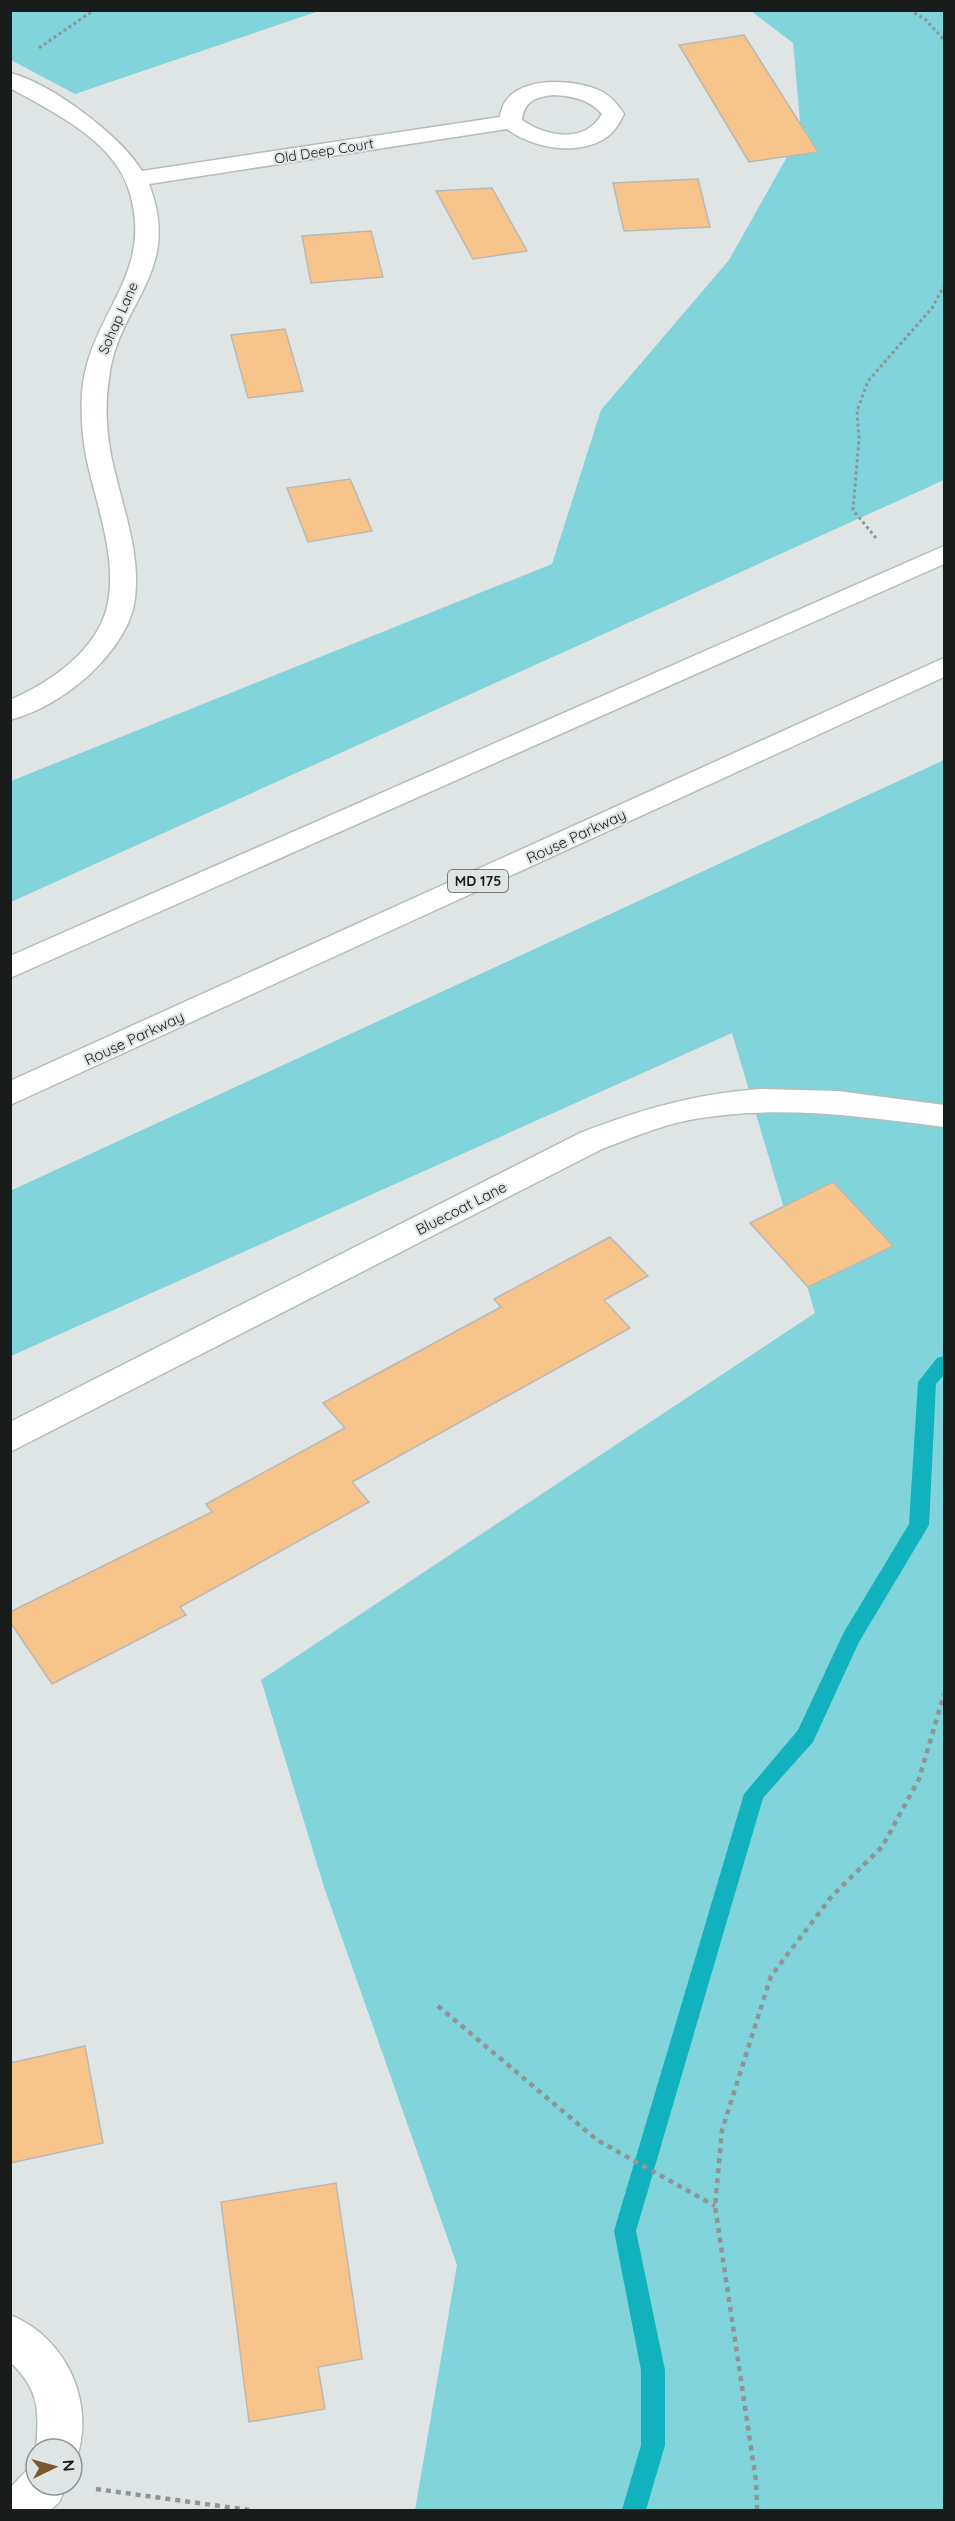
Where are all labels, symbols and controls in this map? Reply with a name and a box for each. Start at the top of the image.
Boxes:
street label: Old Deep Court [273,134,375,168]
street label: Sohap Lane [94,279,142,357]
street label: Rouse Parkway [523,805,629,867]
road number: MD 175 [448,870,508,892]
street label: Rouse Parkway [81,1007,187,1069]
street label: Bluecoat Lane [412,1177,510,1239]
north arrow [24,2437,84,2497]
text: N [58,2459,79,2472]

